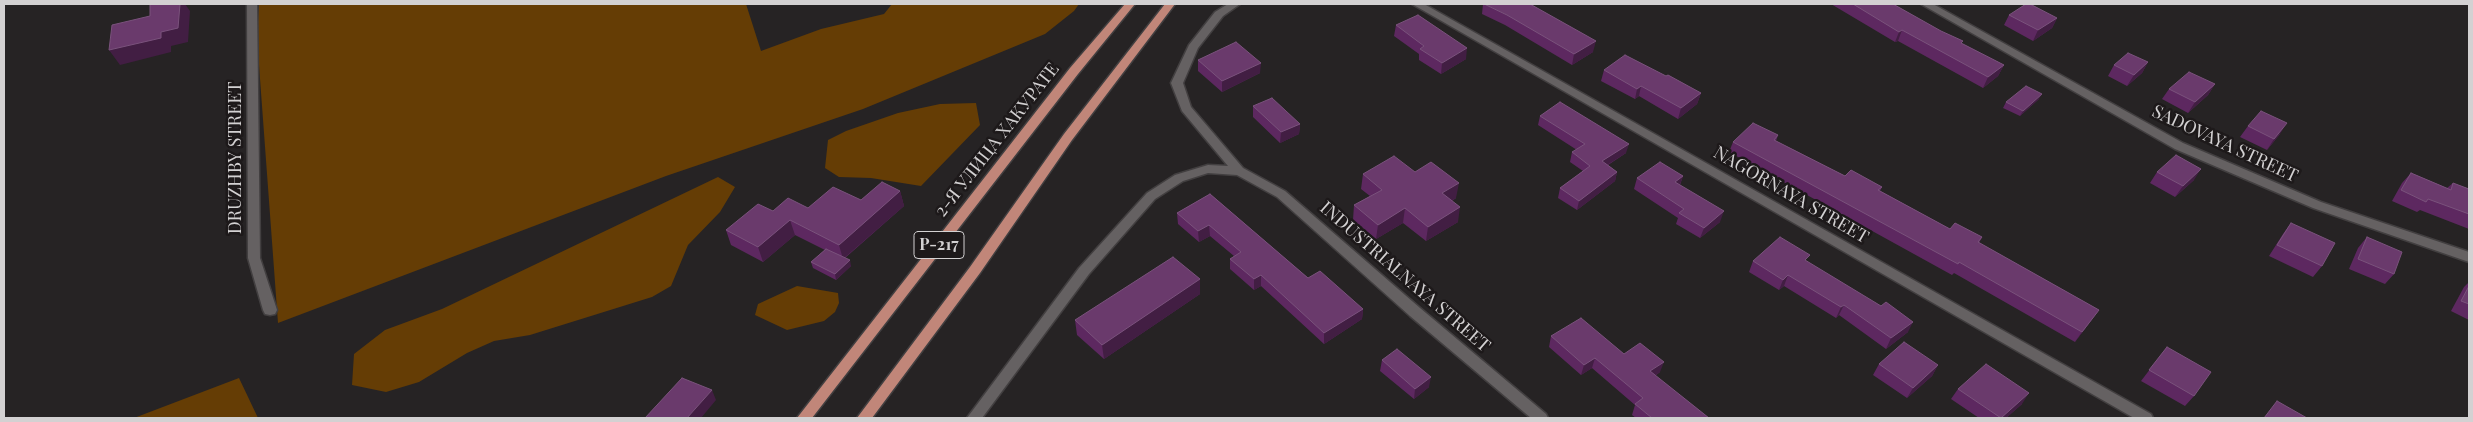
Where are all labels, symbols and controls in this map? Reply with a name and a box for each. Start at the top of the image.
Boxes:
street label: 2-Я УЛИЦА ХАКУРАТЕ [930,59,1064,221]
street label: DRUZHBY STREET [224,82,246,234]
street label: SADOVAYA STREET [2149,101,2301,187]
street label: NAGORNAYA STREET [1710,142,1872,248]
street label: INDUSTRIALNAYA STREET [1315,197,1495,357]
road number: Р-217 [914,232,964,258]

